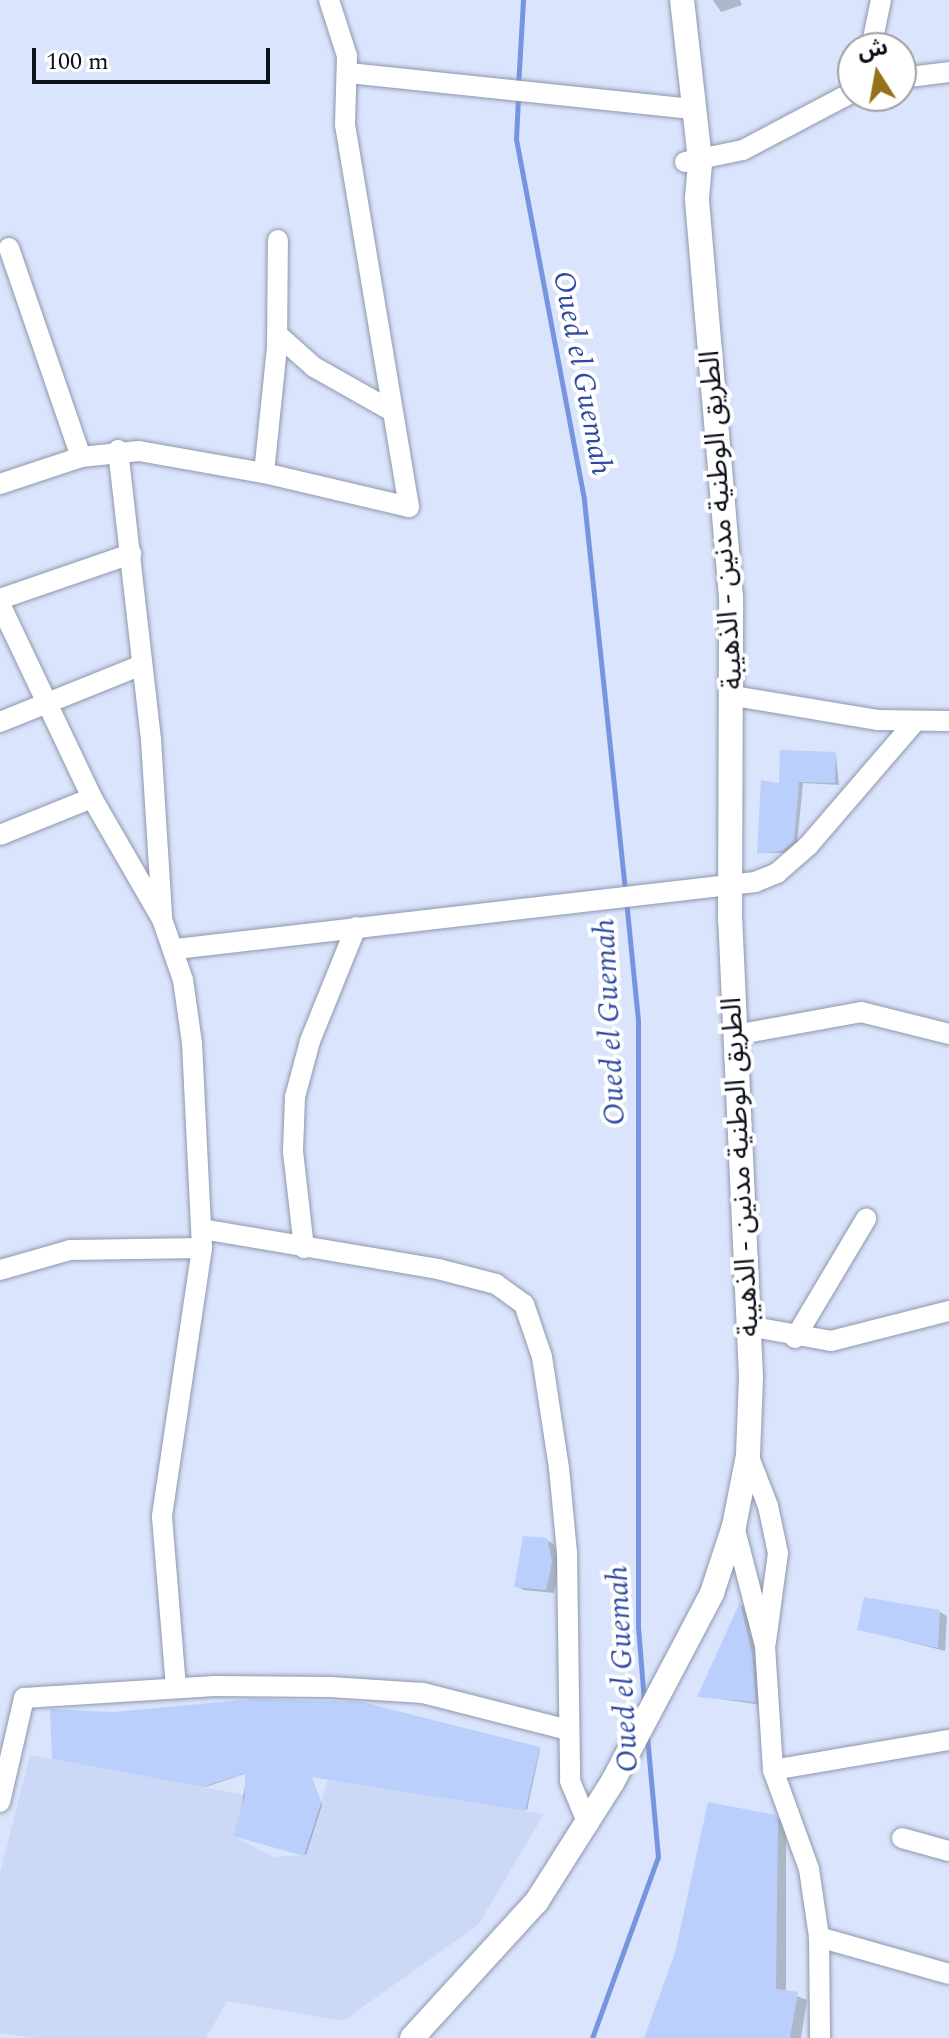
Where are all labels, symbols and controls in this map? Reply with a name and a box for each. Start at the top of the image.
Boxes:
text: ش [855,31,891,69]
scale bar [36,32,274,82]
north arrow [837,32,917,112]
text: 100 m [46,44,109,80]
water label: Oued el Guemah [545,268,619,478]
street label: الطريق الوطنية مدنين - الذهيبة [693,349,751,691]
water label: Oued el Guemah [587,918,633,1126]
street label: الطريق الوطنية مدنين - الذهيبة [715,996,767,1338]
water label: Oued el Guemah [600,1565,646,1773]

